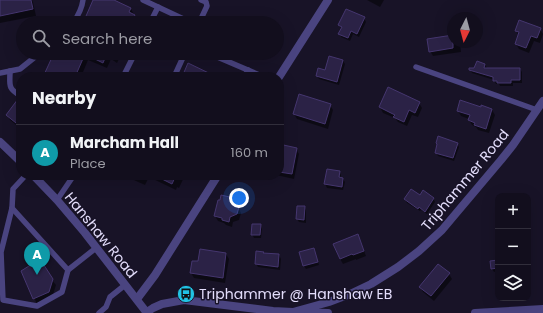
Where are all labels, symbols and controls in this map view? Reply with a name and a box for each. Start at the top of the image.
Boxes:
north arrow [447,12,483,48]
search box [16,16,284,60]
icon: search [30,27,52,49]
text: Search here [62,28,152,49]
text: Nearby [32,86,96,110]
street label: Triphammer Road [417,125,513,235]
text: Marcham Hall [70,132,179,153]
text: A [40,143,50,162]
text: 160 m [231,143,268,162]
text: Place [70,154,105,173]
street label: Hanshaw Road [60,188,142,282]
your location [229,188,249,208]
map controls [495,193,531,301]
button: + [495,193,531,229]
button: − [495,229,531,265]
pin: A [24,242,50,275]
button: layers [495,265,531,301]
bus stop icon: Triphammer @ Hanshaw EB [176,284,196,304]
place label: Triphammer @ Hanshaw EB [199,284,392,304]

